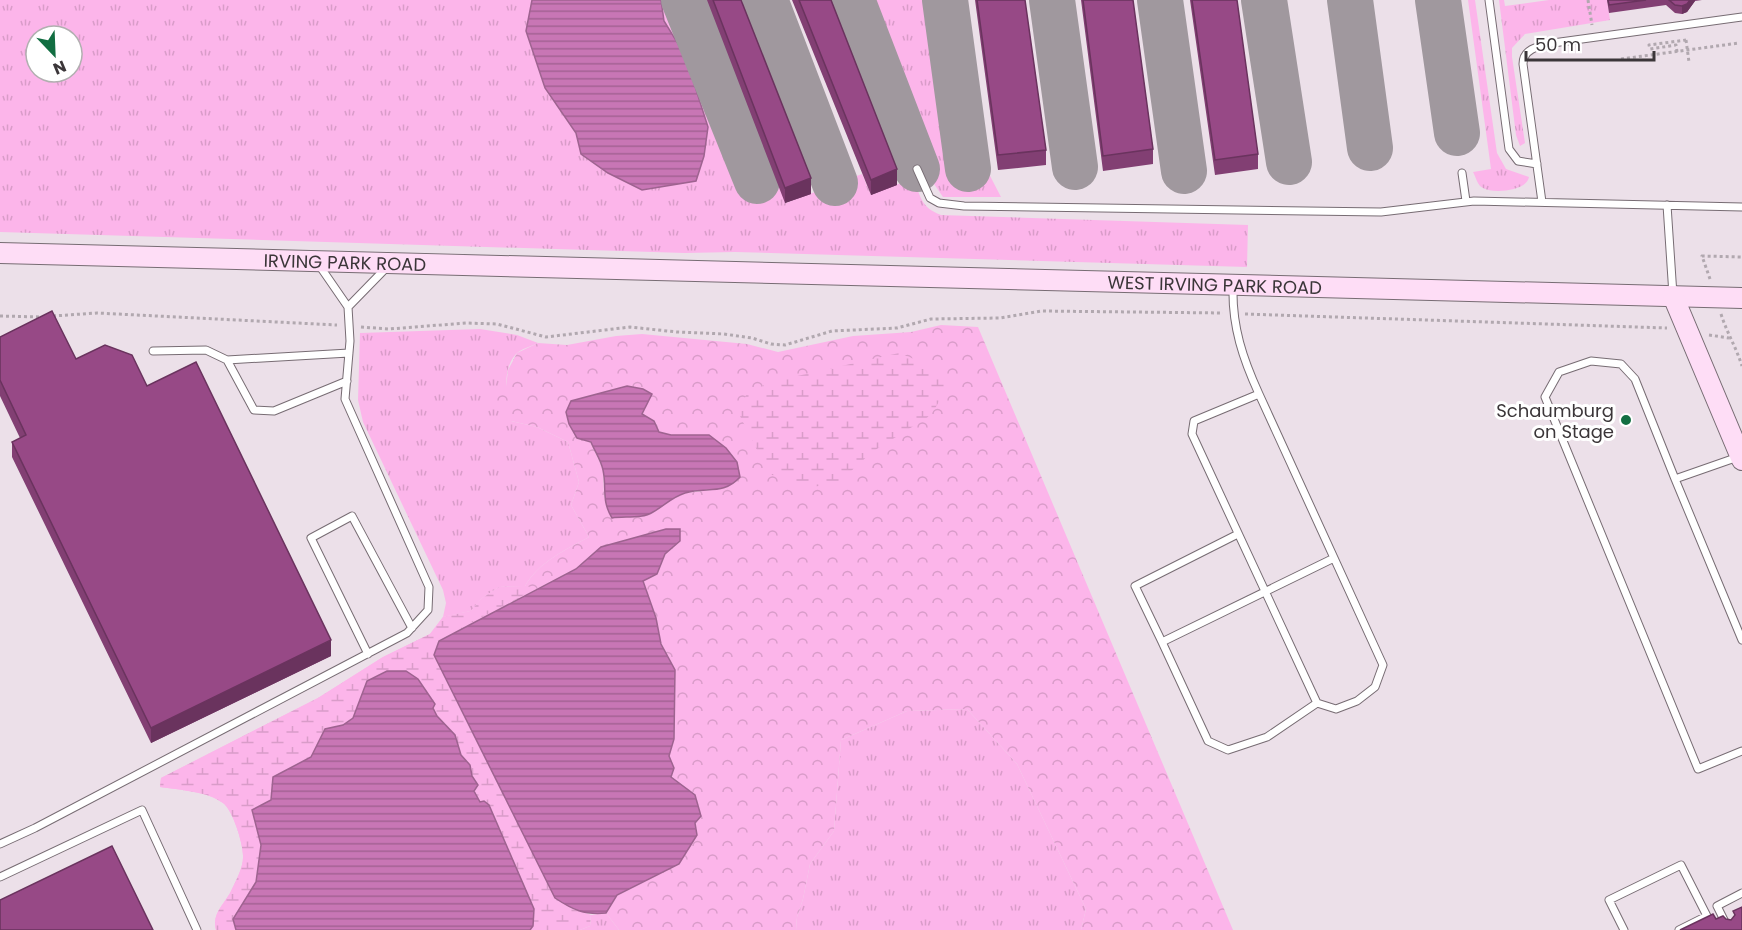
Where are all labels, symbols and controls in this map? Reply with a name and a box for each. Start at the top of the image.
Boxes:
north arrow [24,24,84,84]
scale bar [1526,24,1654,62]
text: 50 m [1535,32,1581,57]
text: N [50,54,70,80]
street label: IRVING PARK ROAD [263,247,426,277]
street label: WEST IRVING PARK ROAD [1107,269,1322,300]
place label: Schaumburg on Stage [1496,398,1614,444]
marker: Schaumburg on Stage [1619,413,1633,427]

